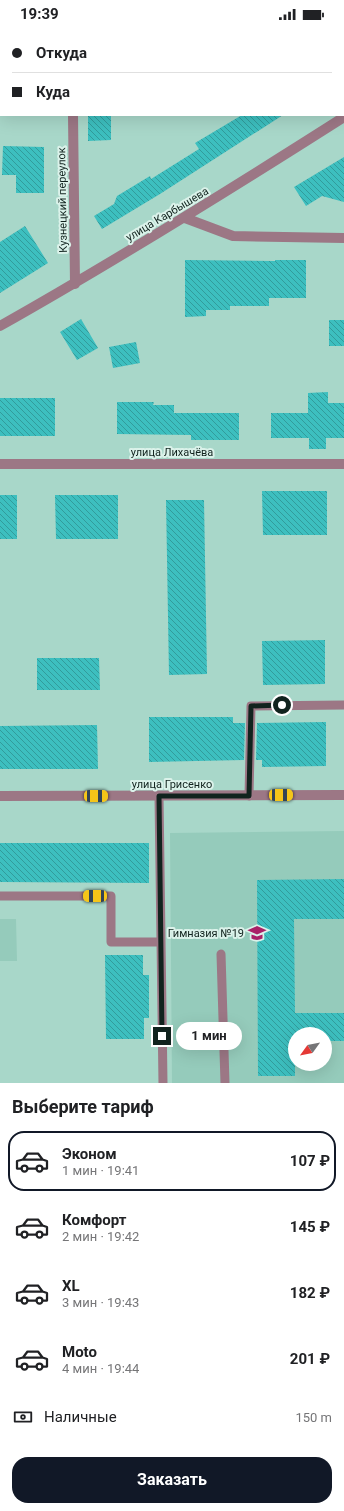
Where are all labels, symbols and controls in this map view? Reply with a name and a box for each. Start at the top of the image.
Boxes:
text: 19:39 [20,5,59,23]
text: Откуда [36,44,87,62]
text: Куда [36,83,70,101]
street label: Кузнецкий переулок [55,147,70,253]
street label: улица Карбышева [124,185,211,244]
street label: улица Лихачёва [131,446,213,459]
route start [273,696,291,714]
street label: улица Грисенко [132,778,212,791]
car [269,789,293,801]
car [84,790,108,802]
car [83,890,107,902]
school or university icon: Гимназия №19 [247,923,267,943]
place label: Гимназия №19 [168,927,244,940]
callout: 1 мин [176,1022,242,1050]
route end [153,1027,171,1045]
north arrow [288,1027,332,1071]
map controls [288,1027,332,1071]
text: 1 мин [191,1028,227,1043]
text: Выберите тариф [12,1096,154,1117]
icon: car [14,1143,50,1179]
text: Эконом [62,1145,117,1163]
text: 107 ₽ [290,1152,330,1170]
text: 1 мин · 19:41 [62,1163,139,1178]
icon: car [14,1209,50,1245]
text: Комфорт [62,1211,126,1229]
text: 145 ₽ [290,1218,330,1236]
text: 2 мин · 19:42 [62,1229,139,1244]
icon: car [14,1275,50,1311]
text: XL [62,1277,80,1295]
text: 182 ₽ [290,1284,330,1302]
text: 3 мин · 19:43 [62,1295,139,1310]
icon: car [14,1341,50,1377]
text: Moto [62,1343,97,1361]
text: 201 ₽ [290,1350,330,1368]
text: 4 мин · 19:44 [62,1361,139,1376]
icon: cash [12,1406,34,1428]
text: Наличные [44,1408,117,1426]
text: 150 m [295,1410,332,1425]
button: Заказать [12,1457,332,1503]

